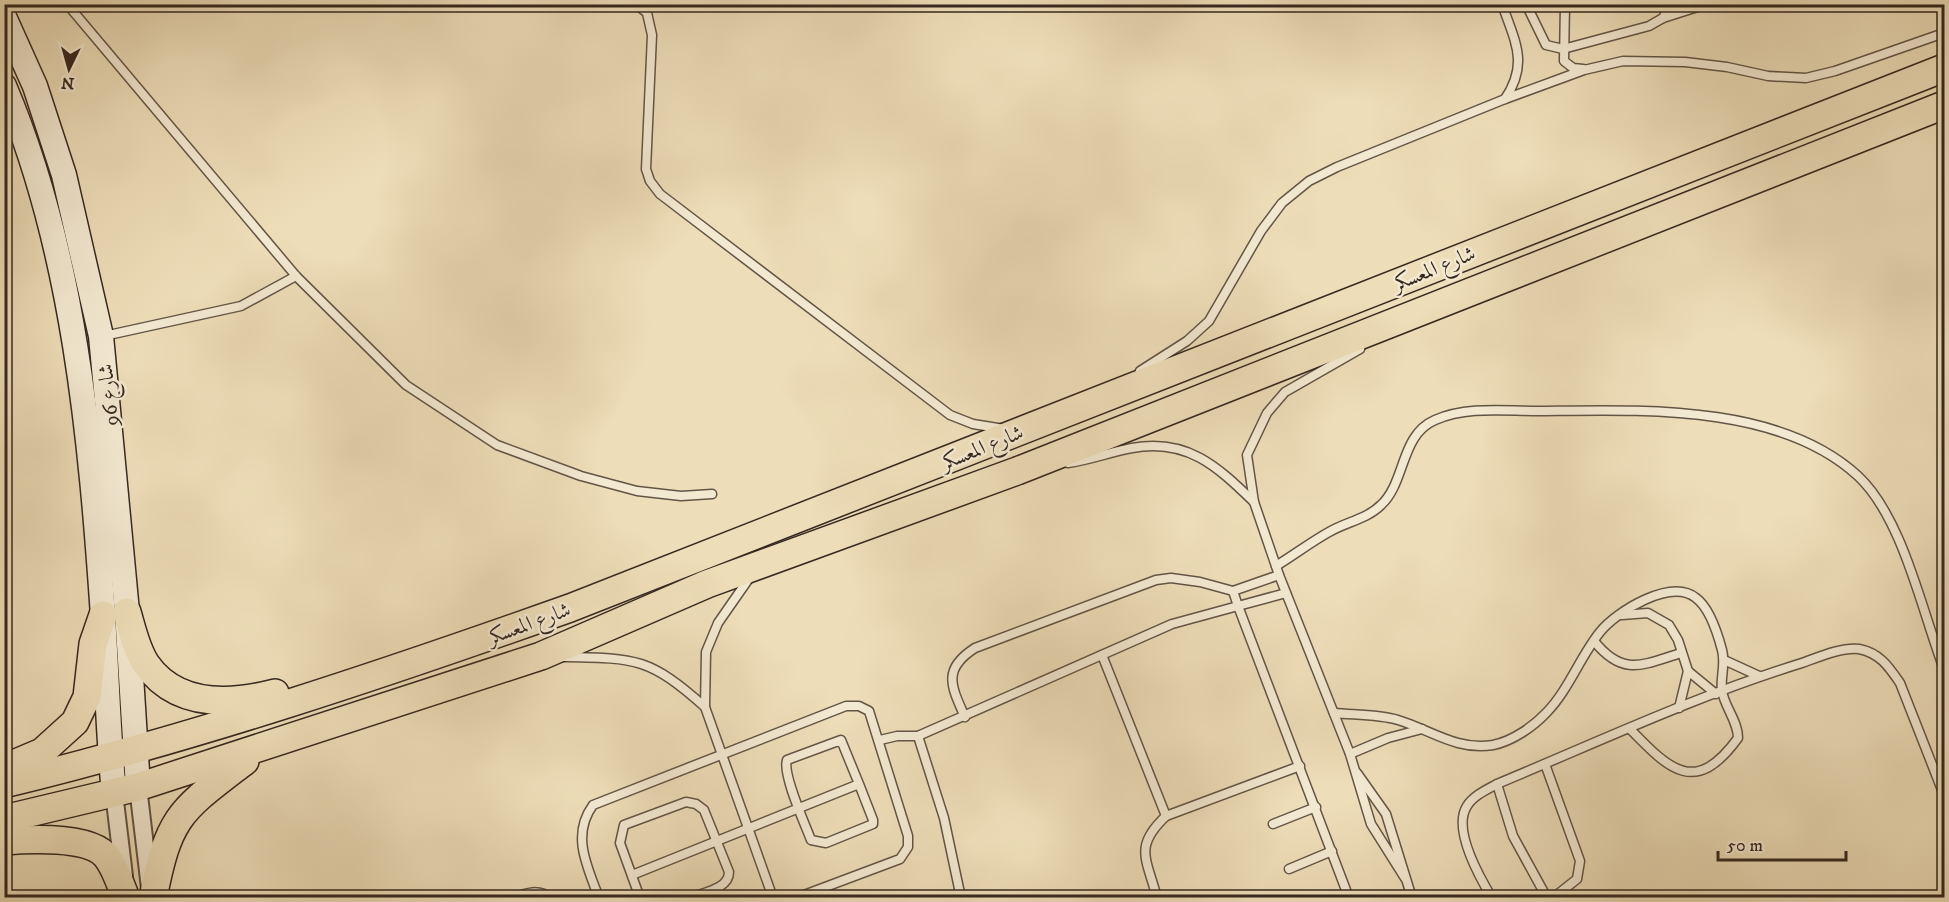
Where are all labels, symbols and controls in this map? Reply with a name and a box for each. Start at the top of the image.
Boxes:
north arrow [39,39,99,99]
text: N [60,72,75,93]
street label: شارع المعسكر [1388,241,1481,302]
street label: شارع 96 [93,362,129,428]
street label: شارع المعسكر [936,420,1029,481]
street label: شارع المعسكر [482,597,576,655]
scale bar [1718,824,1846,862]
text: 50 m [1727,835,1763,857]

